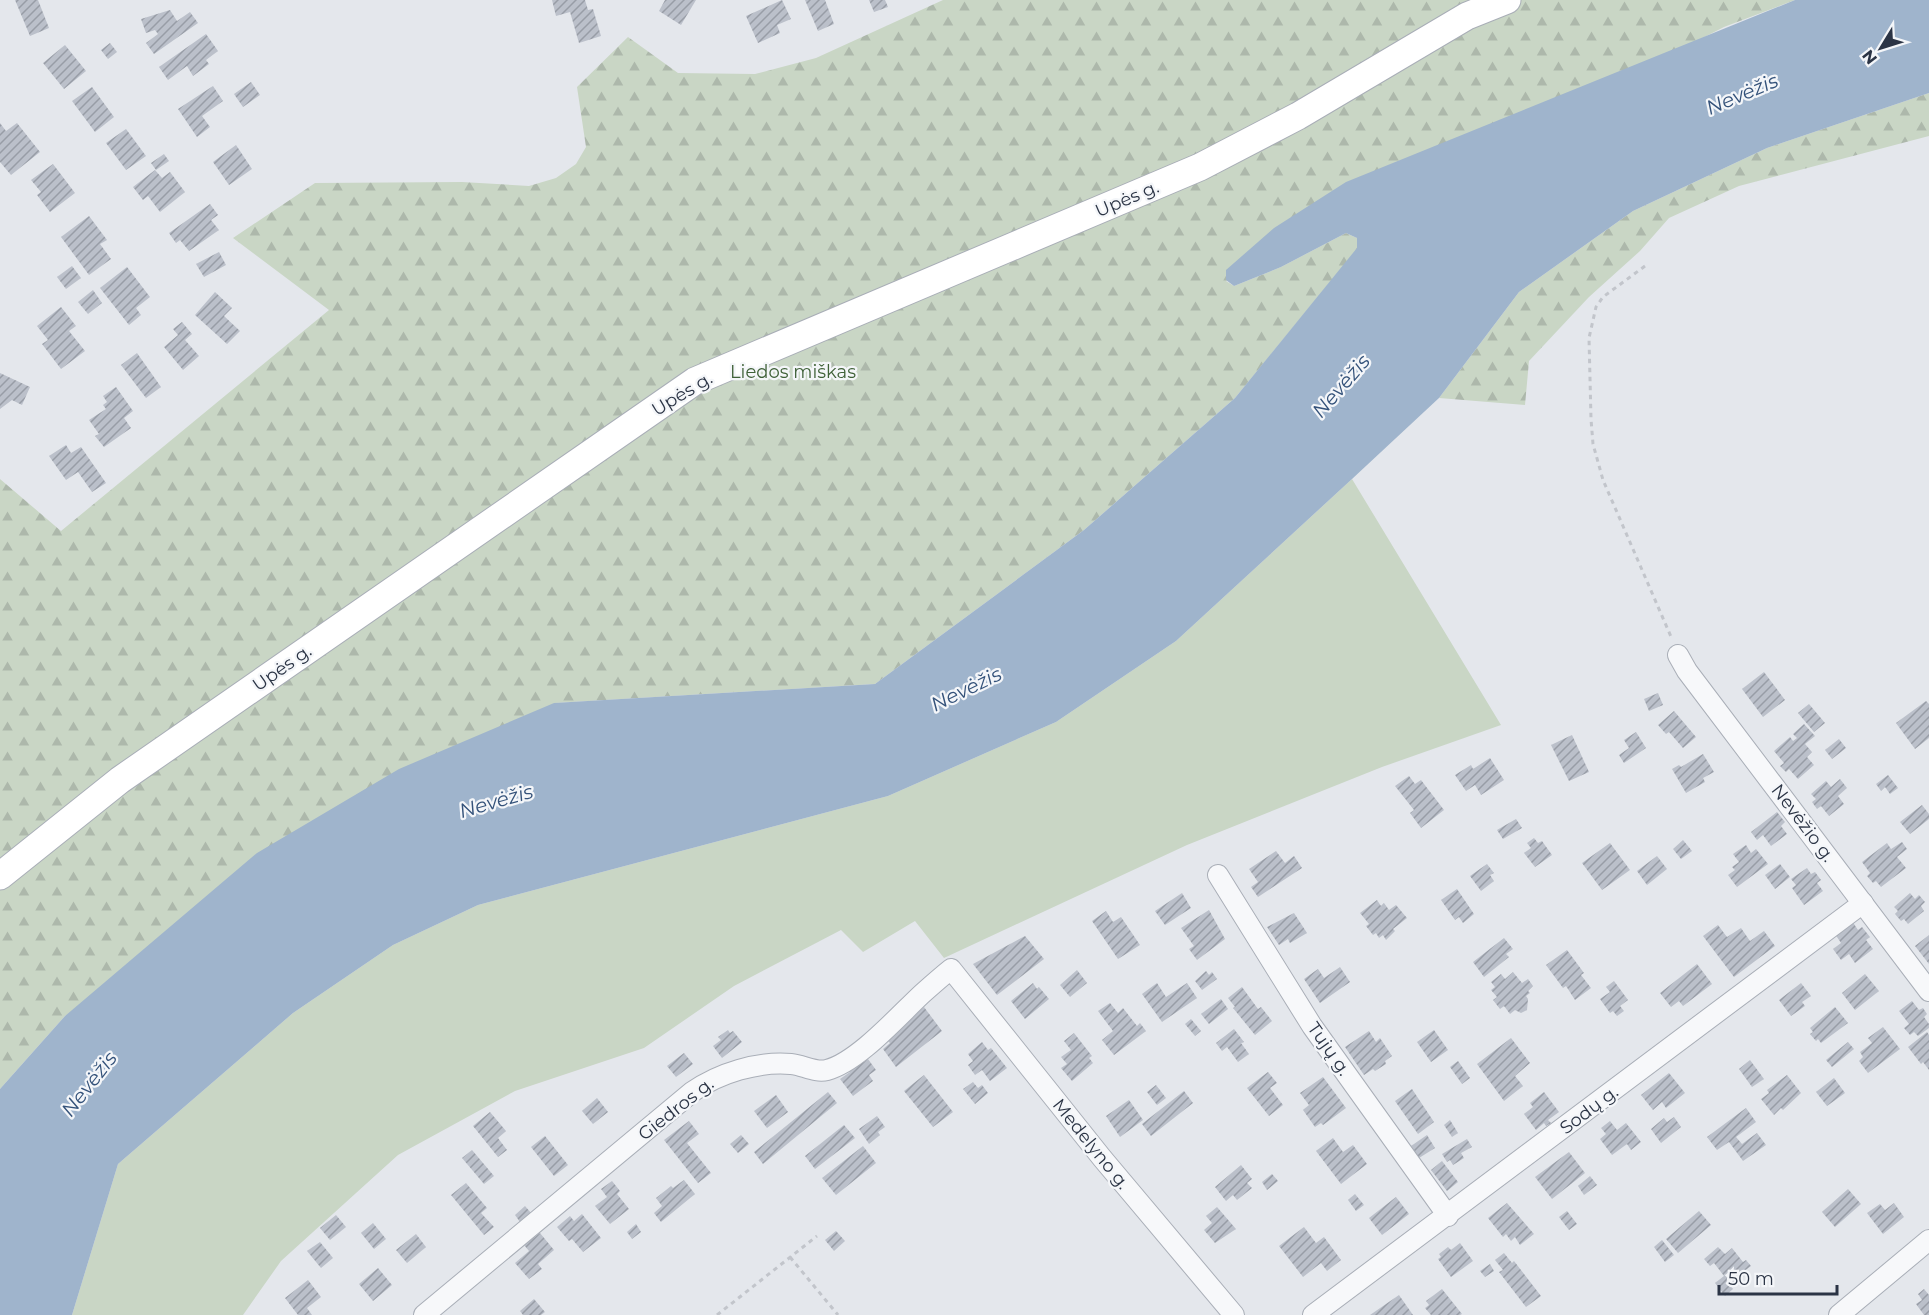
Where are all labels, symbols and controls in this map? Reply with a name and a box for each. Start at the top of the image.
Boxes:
north arrow [1851,18,1911,78]
text: N [1858,46,1881,68]
water label: Nevėžis [1702,68,1782,120]
street label: Upės g. [1092,176,1162,222]
water label: Nevėžis [1307,349,1375,423]
park label: Liedos miškas [730,361,856,383]
street label: Upės g. [648,367,716,421]
street label: Upės g. [248,640,316,696]
water label: Nevėžis [927,661,1006,716]
water label: Nevėžis [456,779,536,823]
street label: Nevėžio g. [1767,780,1839,866]
street label: Tujų g. [1303,1018,1355,1080]
water label: Nevėžis [56,1046,122,1121]
street label: Giedros g. [634,1073,718,1145]
street label: Sodų g. [1555,1081,1623,1139]
street label: Medelyno g. [1048,1094,1134,1194]
scale bar [1719,1258,1838,1296]
text: 50 m [1728,1268,1774,1290]

